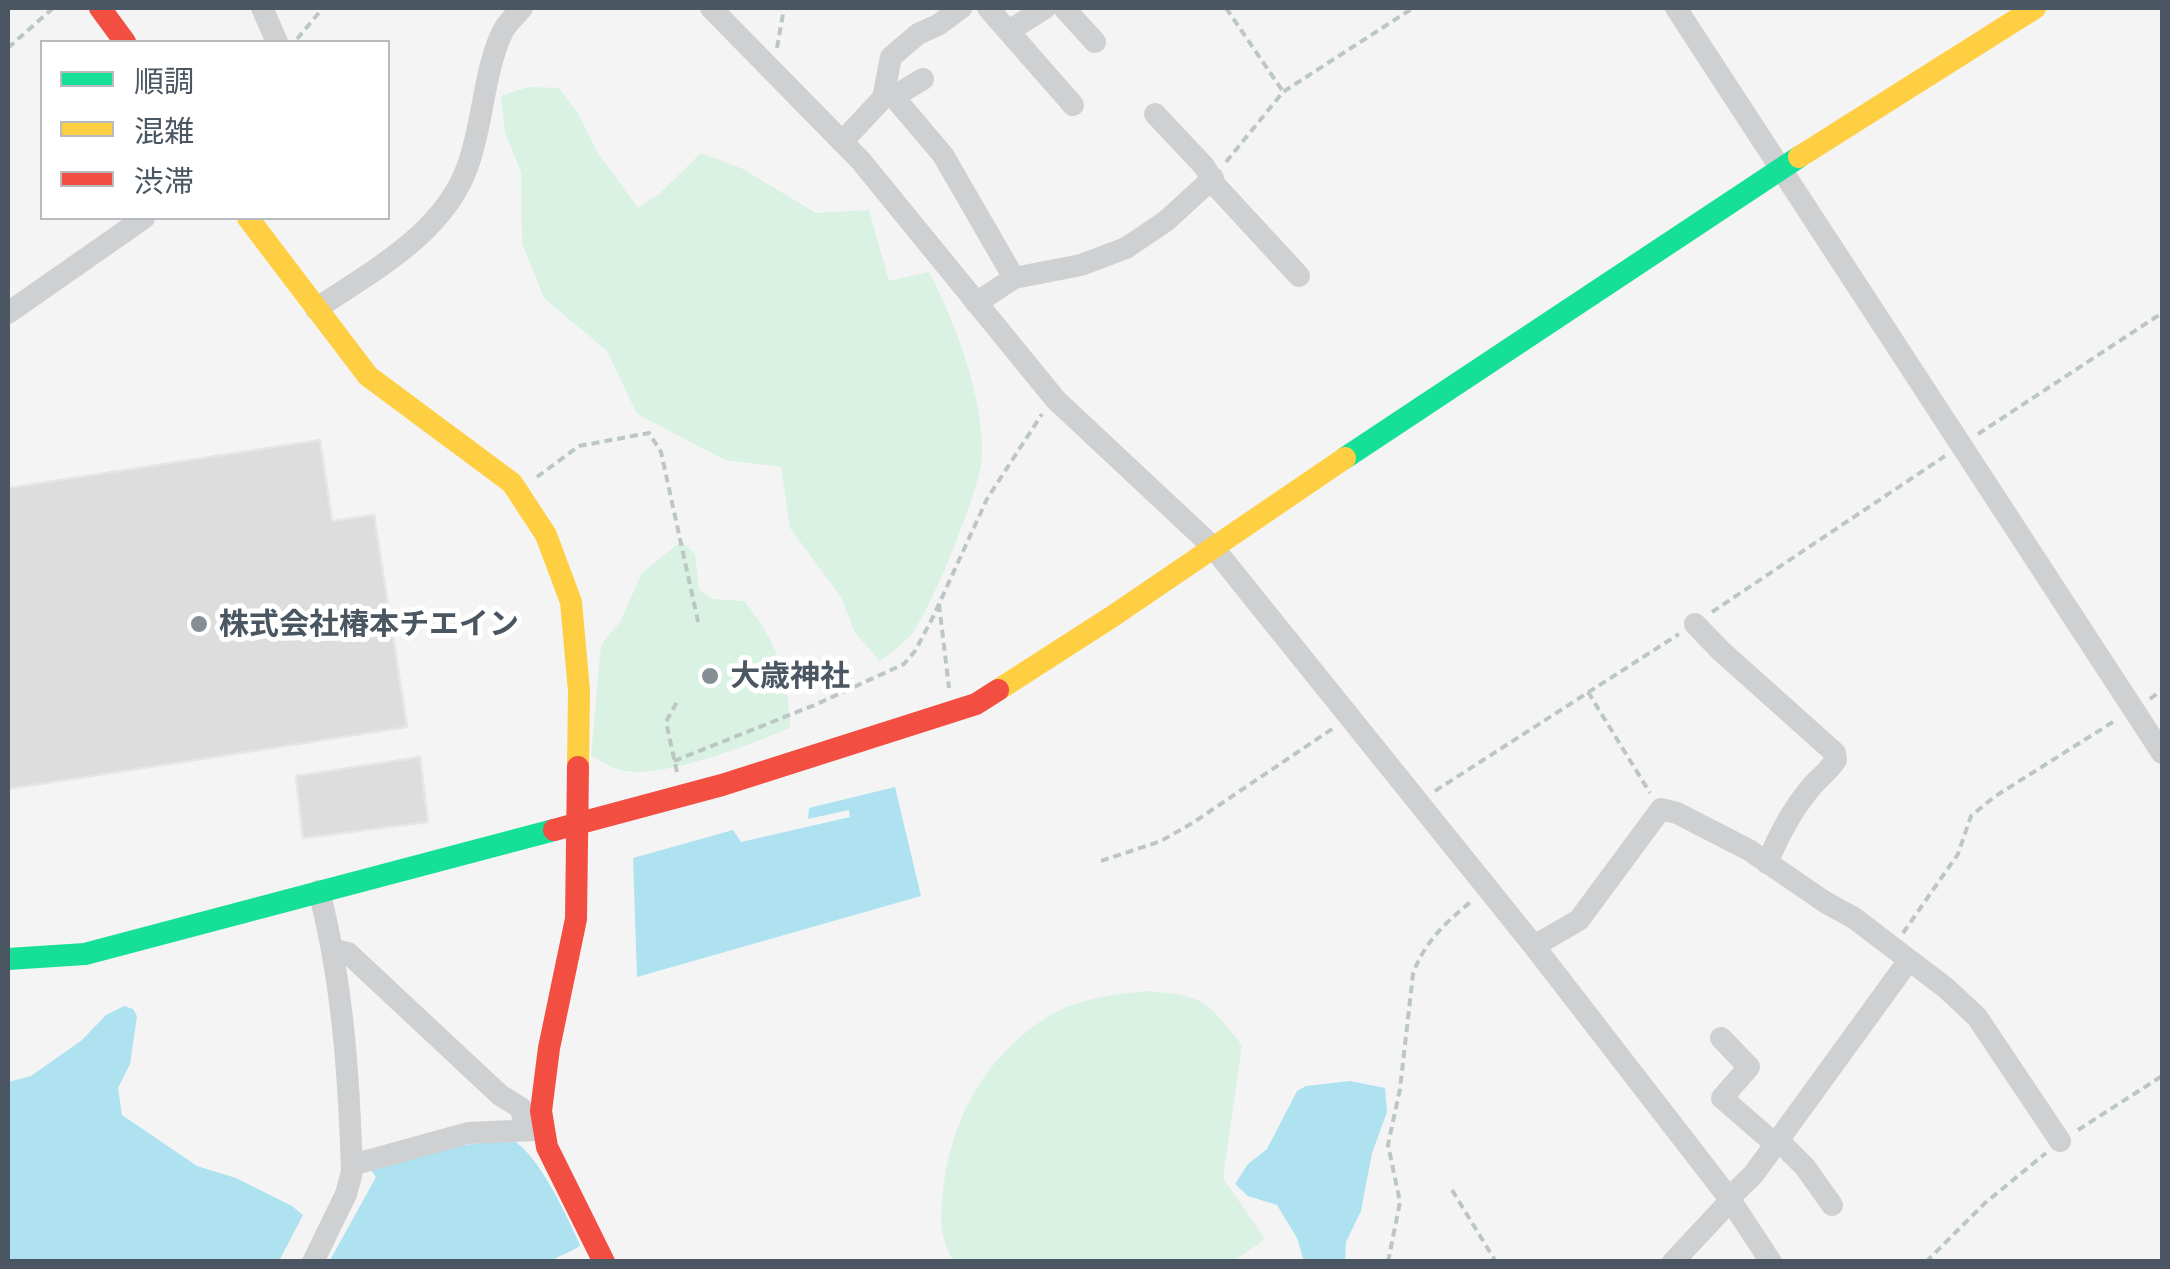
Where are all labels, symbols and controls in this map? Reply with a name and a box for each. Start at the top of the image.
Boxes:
legend [40,40,390,220]
text: 順調 [134,62,194,98]
text: 混雑 [134,112,194,148]
text: 渋滞 [134,162,194,198]
place label: 株式会社椿本チエイン [219,606,519,642]
marker: 株式会社椿本チエイン [188,613,210,635]
place label: 大歳神社 [730,658,850,694]
marker: 大歳神社 [699,665,721,687]

